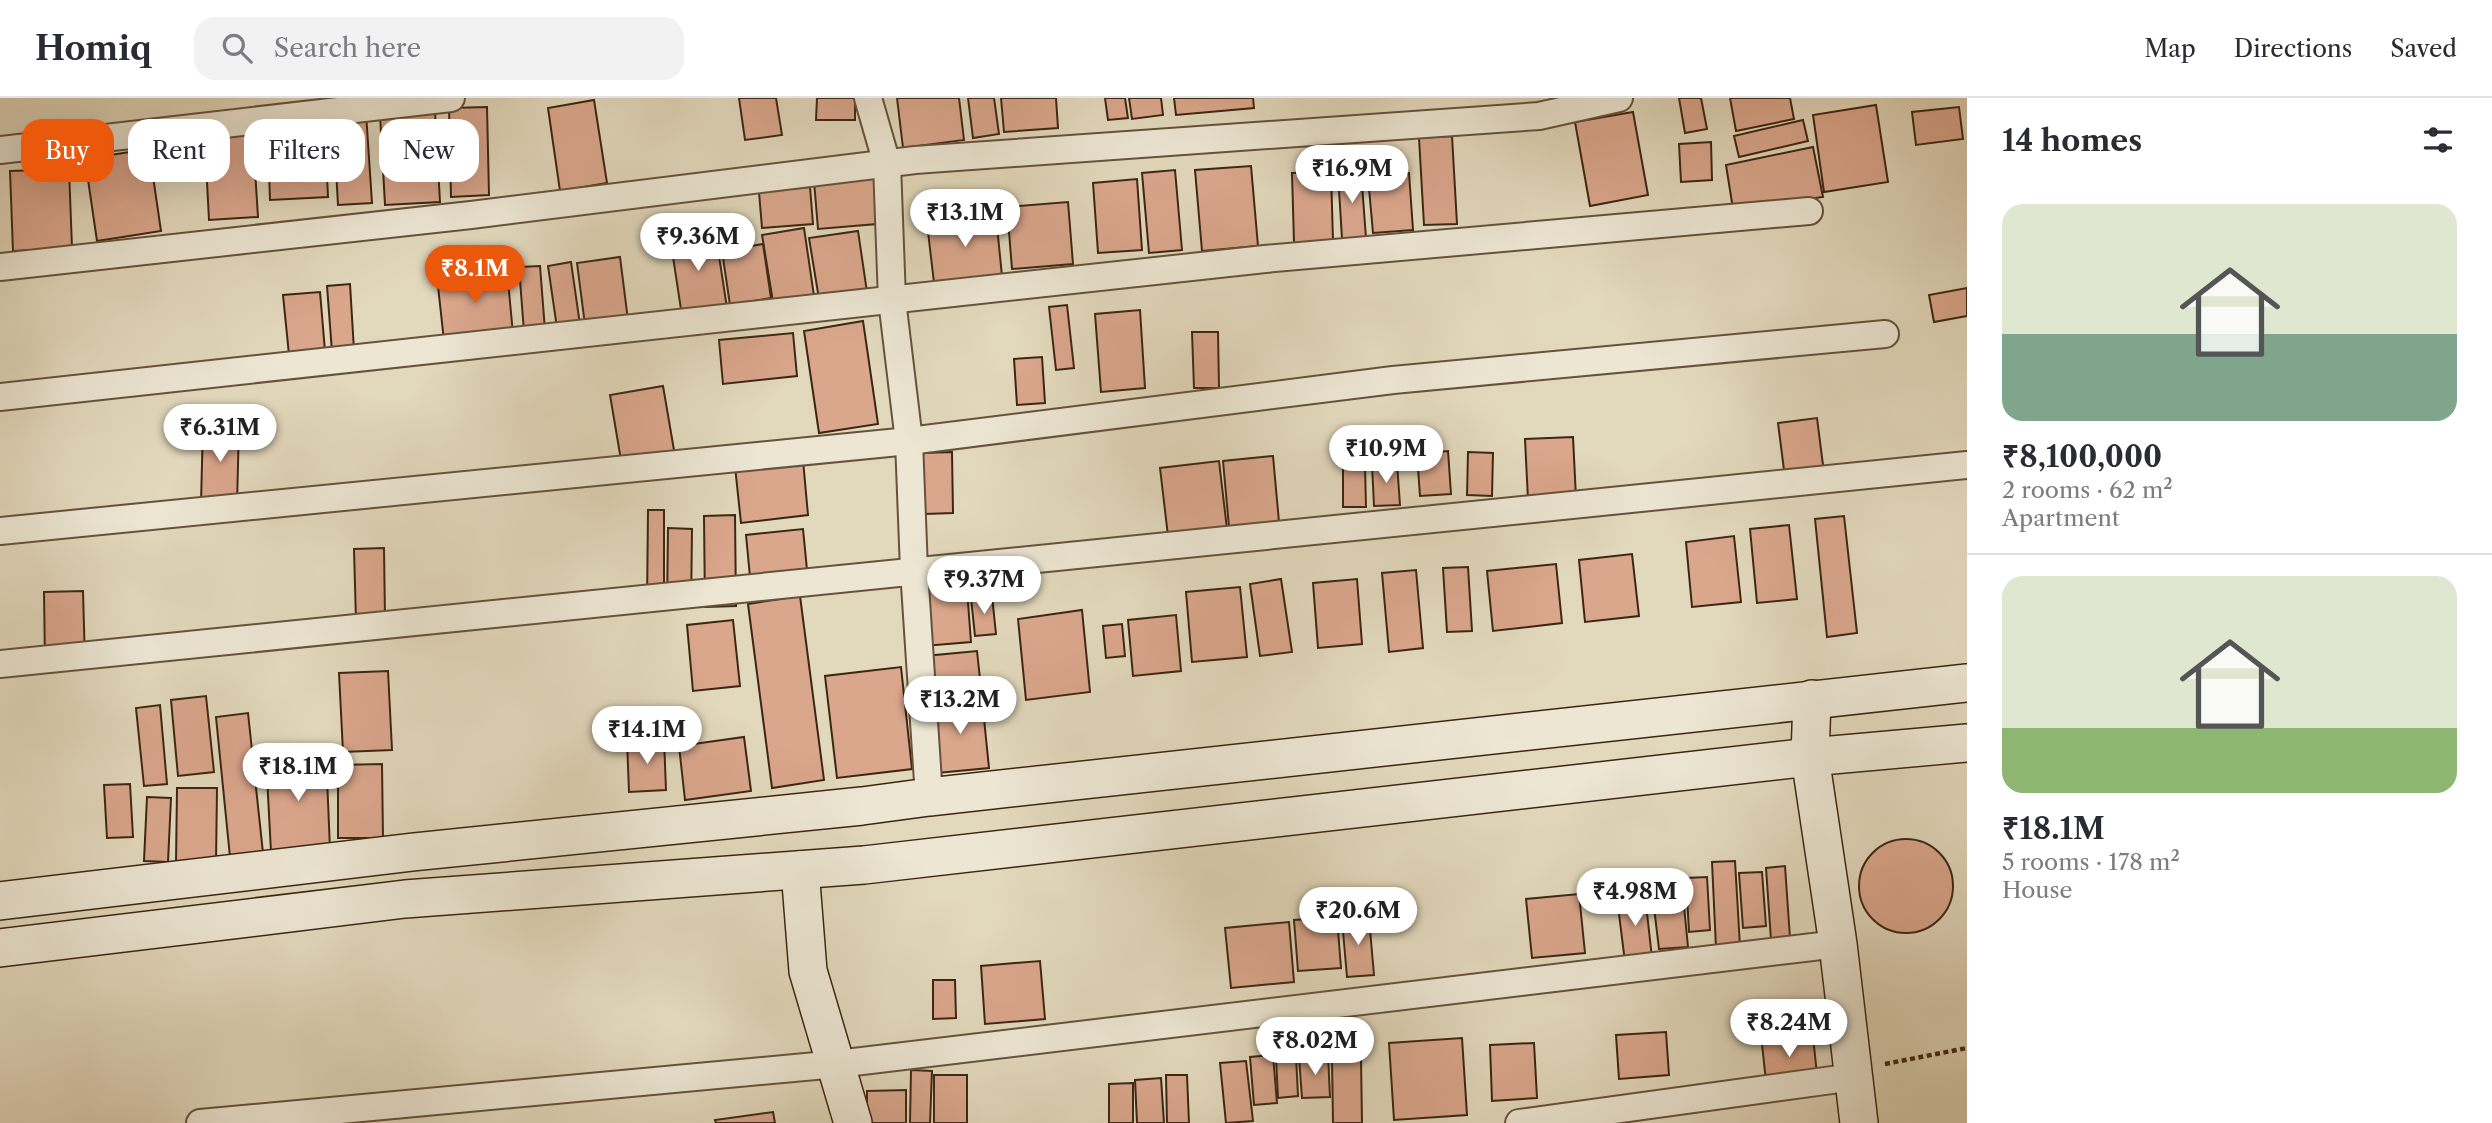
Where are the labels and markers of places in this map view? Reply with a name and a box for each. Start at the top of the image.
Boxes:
pin: ₹16.9M [1295,146,1409,205]
pin: ₹13.1M [908,190,1022,249]
pin: ₹9.36M [641,214,755,273]
pin: ₹8.1M [426,246,524,305]
pin: ₹6.31M [163,404,277,464]
pin: ₹10.9M [1329,426,1443,485]
pin: ₹9.37M [927,556,1041,616]
pin: ₹13.2M [903,676,1017,736]
pin: ₹14.1M [590,706,704,766]
pin: ₹18.1M [241,744,355,803]
pin: ₹4.98M [1578,868,1692,928]
pin: ₹20.6M [1301,888,1415,947]
pin: ₹8.24M [1732,1000,1846,1059]
pin: ₹8.02M [1258,1018,1372,1077]

